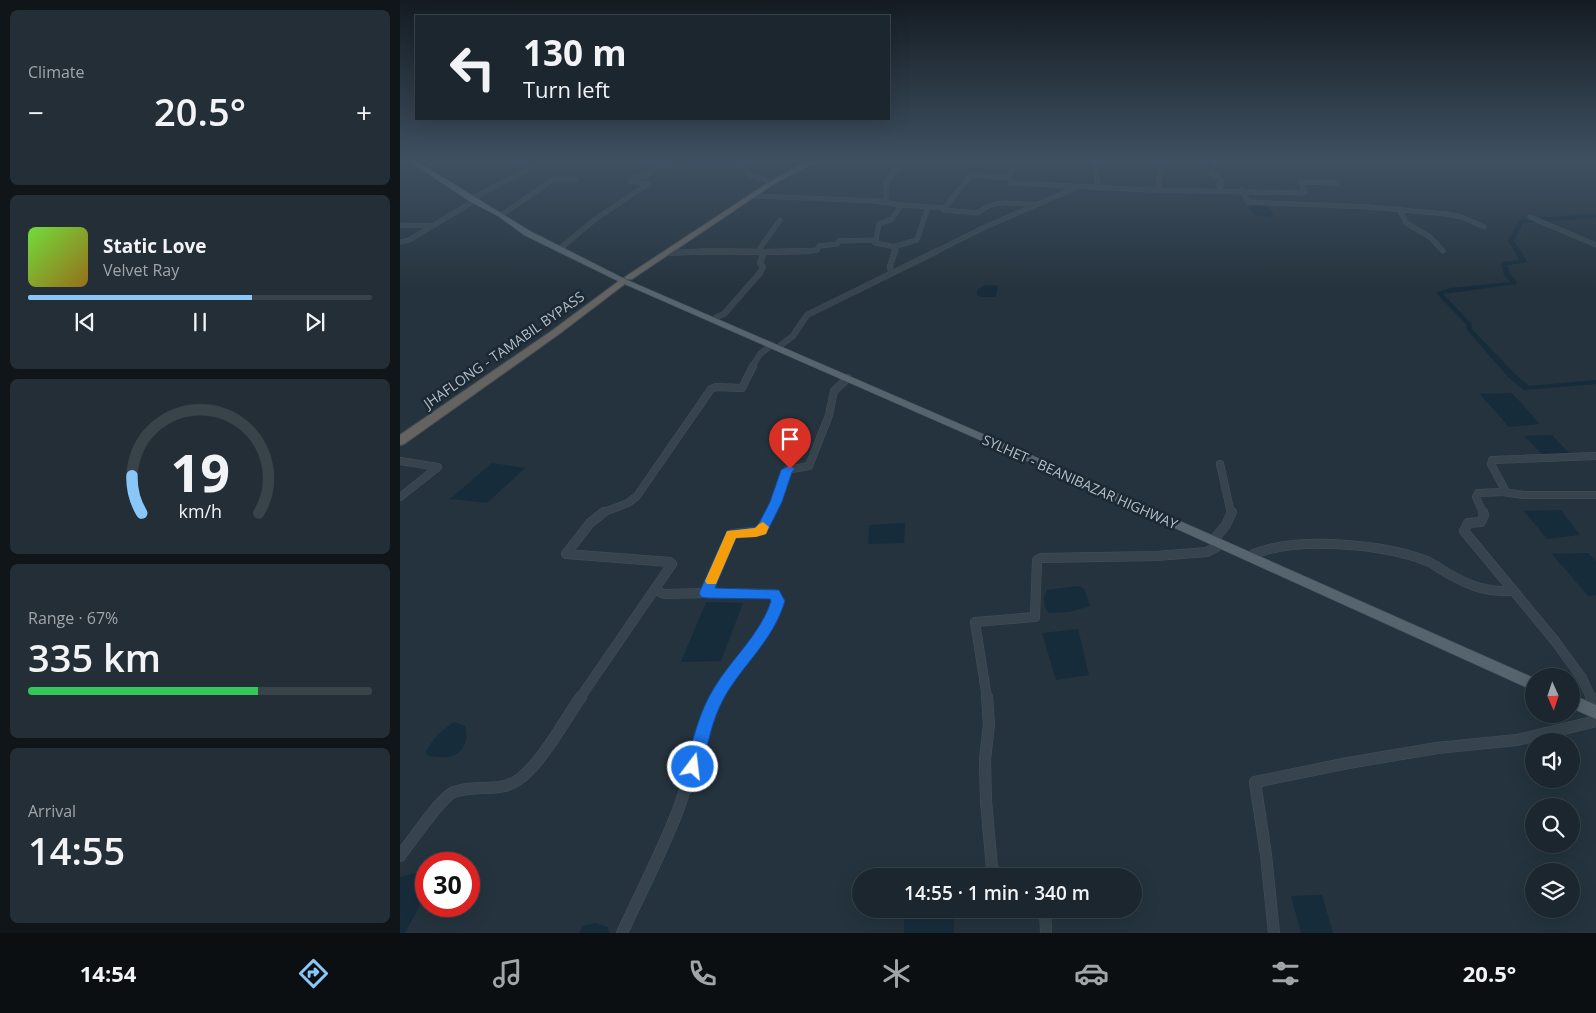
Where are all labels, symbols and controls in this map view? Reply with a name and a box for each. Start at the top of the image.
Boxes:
text: 130 m [523,29,627,76]
icon: left [440,35,505,100]
text: Climate [28,61,85,83]
text: Turn left [523,74,610,104]
text: 20.5° [154,85,246,137]
text: − [28,93,44,131]
text: + [356,93,372,131]
text: Static Love [103,233,206,259]
text: Velvet Ray [103,259,179,281]
street label: JHAFLONG - TAMABIL BYPASS [418,287,588,414]
icon: previous [71,308,99,336]
icon: pause [186,308,214,336]
icon: next [301,308,329,336]
pin [769,418,811,469]
icon: arrive [776,425,804,453]
street label: SYLHET - BEANIBAZAR HIGHWAY [980,430,1181,533]
text: 19 [170,436,230,507]
text: km/h [178,499,222,523]
text: Range · 67% [28,607,118,629]
text: 335 km [28,631,161,683]
north arrow [1525,668,1580,722]
map controls [1525,668,1580,918]
button: sound [1525,733,1580,788]
position arrow [666,740,718,792]
button: search [1525,798,1580,853]
text: Arrival [28,800,76,822]
text: 14:55 [28,824,125,876]
speed limit sign: 30 [415,852,480,917]
button: layers [1525,863,1580,918]
text: 14:55 · 1 min · 340 m [904,880,1090,906]
icon: directions [296,956,331,991]
icon: music [490,956,525,991]
icon: phone [685,956,720,991]
icon: climate [879,956,914,991]
icon: car [1074,956,1109,991]
icon: filters [1268,956,1303,991]
text: 14:54 [80,958,136,988]
text: 20.5° [1463,958,1516,988]

